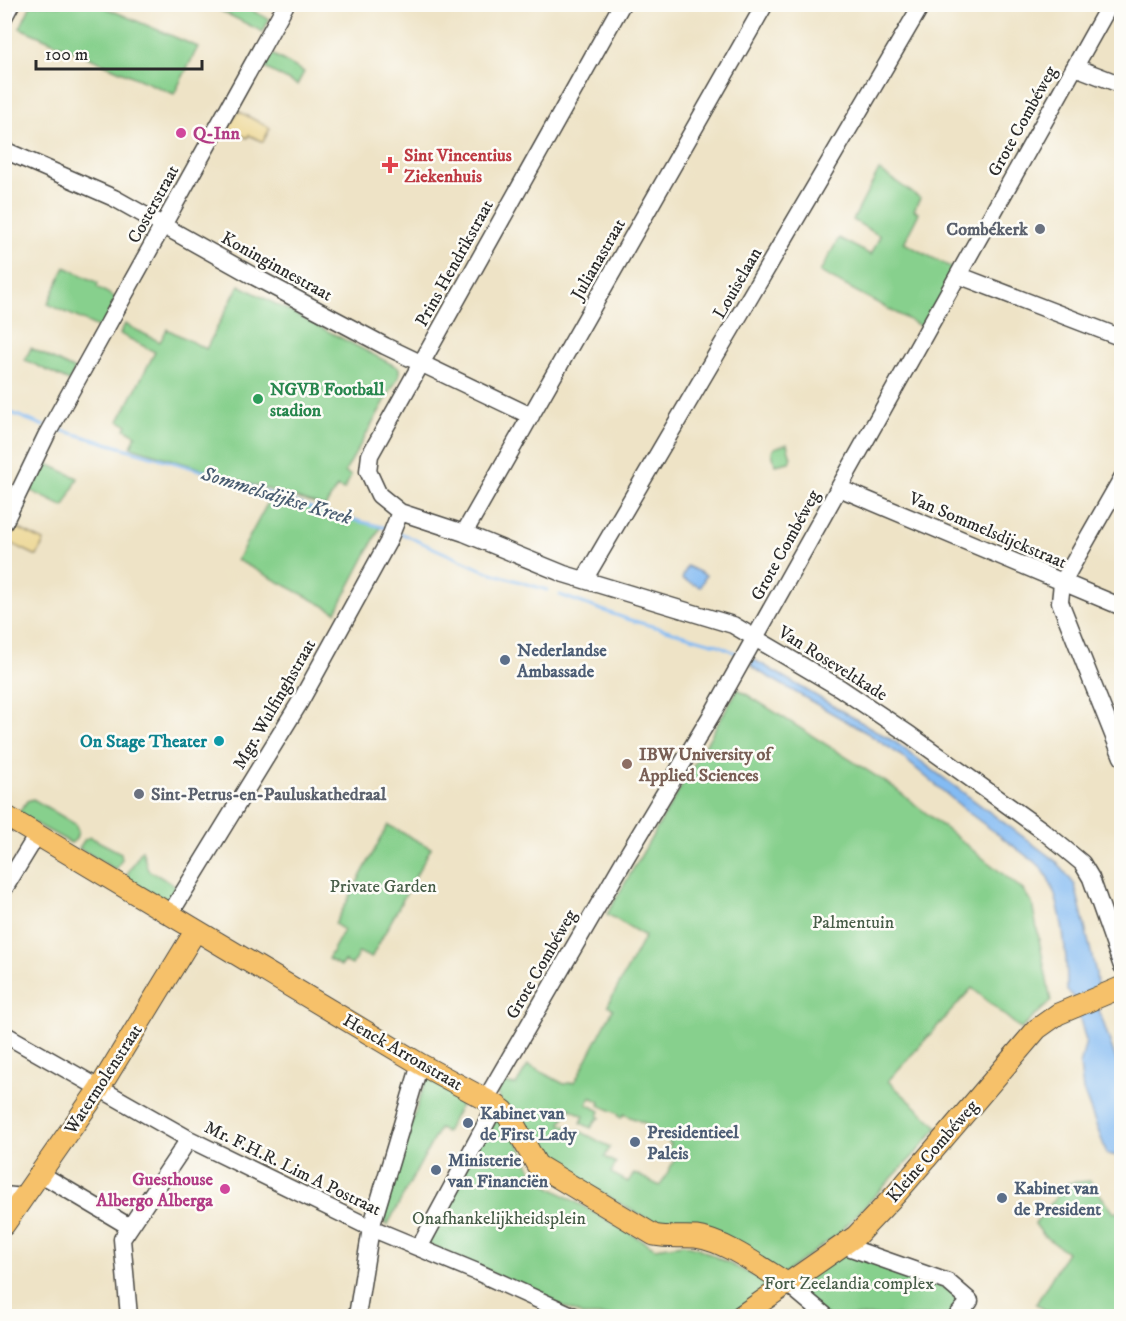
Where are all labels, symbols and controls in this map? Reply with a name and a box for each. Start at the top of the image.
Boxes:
scale bar [36,33,202,71]
text: 100 m [45,44,88,66]
street label: Grote Combéweg [983,62,1062,181]
place label: Q-Inn [193,123,240,145]
marker: Q-Inn [174,126,188,140]
place label: Sint Vincentius Ziekenhuis [404,145,512,188]
marker: Sint Vincentius Ziekenhuis [381,156,399,174]
street label: Costerstraat [123,161,185,248]
street label: Prins Hendrikstraat [411,196,499,331]
street label: Julianastraat [566,215,631,306]
place label: Combékerk [946,219,1029,241]
marker: Combékerk [1033,222,1047,236]
street label: Koninginnestraat [217,227,336,307]
street label: Louiselaan [709,243,767,323]
place label: NGVB Football stadion [270,379,385,422]
marker: NGVB Football stadion [251,392,265,406]
water label: Sommelsdijkse Kreek [197,461,355,531]
street label: Grote Combéweg [746,486,825,605]
street label: Van Sommelsdijckstraat [904,487,1070,574]
street label: Van Roseveltkade [773,621,891,706]
street label: Mgr. Wulfinghstraat [229,635,321,774]
place label: Nederlandse Ambassade [516,640,607,683]
marker: Nederlandse Ambassade [498,653,512,667]
place label: On Stage Theater [80,731,207,753]
marker: On Stage Theater [212,734,226,748]
place label: IBW University of Applied Sciences [638,744,774,787]
marker: IBW University of Applied Sciences [620,757,634,771]
place label: Sint-Petrus-en-Pauluskathedraal [151,784,387,806]
marker: Sint-Petrus-en-Pauluskathedraal [132,787,146,801]
park label: Private Garden [329,876,437,898]
street label: Grote Combéweg [502,906,582,1023]
park label: Palmentuin [812,912,895,934]
street label: Henck Arronstraat [339,1010,467,1096]
street label: Watermolenstraat [60,1020,148,1140]
street label: Kleine Combéweg [882,1096,983,1207]
place label: Kabinet van de First Lady [480,1103,577,1146]
marker: Kabinet van de First Lady [461,1116,475,1130]
street label: Mr. F.H.R. Lim A Postraat [201,1117,385,1221]
place label: Presidentieel Paleis [647,1122,739,1165]
marker: Presidentieel Paleis [628,1135,642,1149]
place label: Ministerie van Financiën [447,1150,549,1193]
marker: Ministerie van Financiën [429,1163,443,1177]
place label: Guesthouse Albergo Alberga [95,1169,214,1212]
place label: Kabinet van de President [1014,1178,1101,1221]
marker: Guesthouse Albergo Alberga [218,1182,232,1196]
marker: Kabinet van de President [995,1191,1009,1205]
park label: Onafhankelijkheidsplein [412,1208,586,1230]
park label: Fort Zeelandia complex [764,1273,934,1295]

